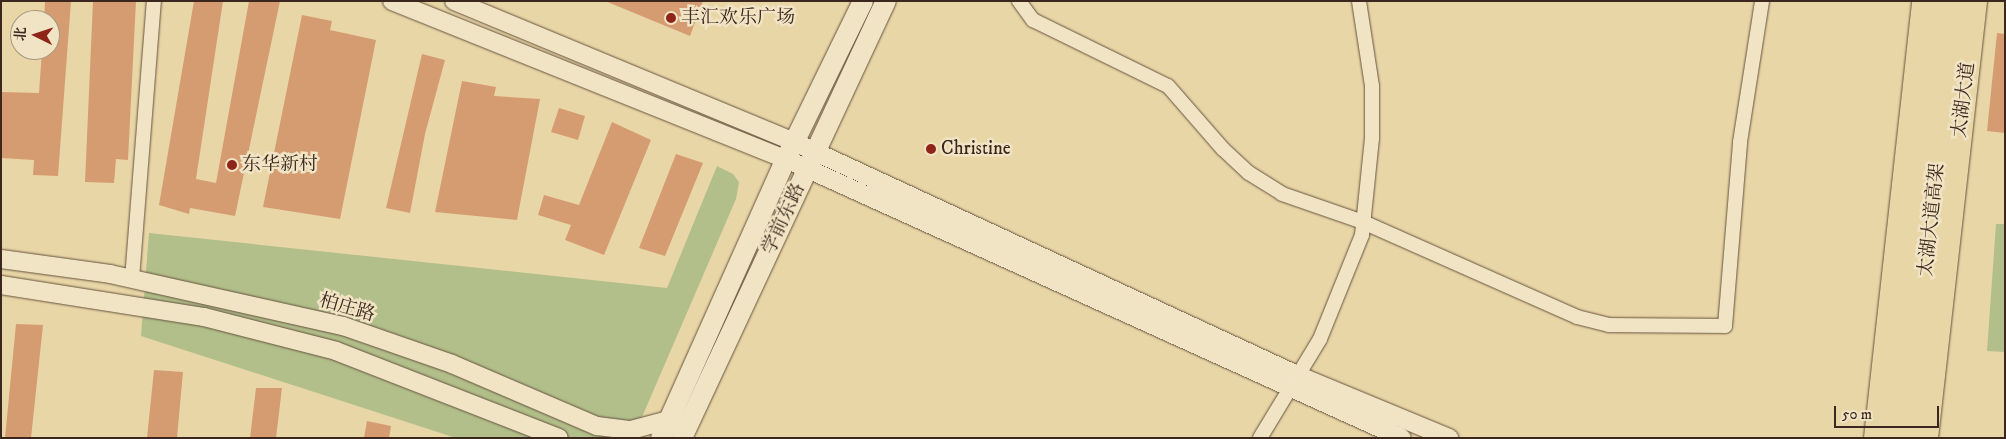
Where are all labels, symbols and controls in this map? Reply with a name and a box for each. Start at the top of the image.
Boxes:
place label: 丰汇欢乐广场 [681,7,795,29]
north arrow [10,10,60,60]
marker: 丰汇欢乐广场 [665,12,677,24]
text: 北 [12,26,31,42]
street label: 太湖大道 [1948,61,1980,139]
place label: Christine [941,138,1011,160]
marker: Christine [925,143,937,155]
place label: 东华新村 [242,154,318,176]
marker: 东华新村 [226,159,238,171]
street label: 太湖大道高架 [1915,162,1949,278]
street label: 学前东路 [758,180,810,258]
street label: 柏庄路 [316,289,378,327]
scale bar [1836,396,1941,428]
text: 50 m [1842,405,1872,424]

